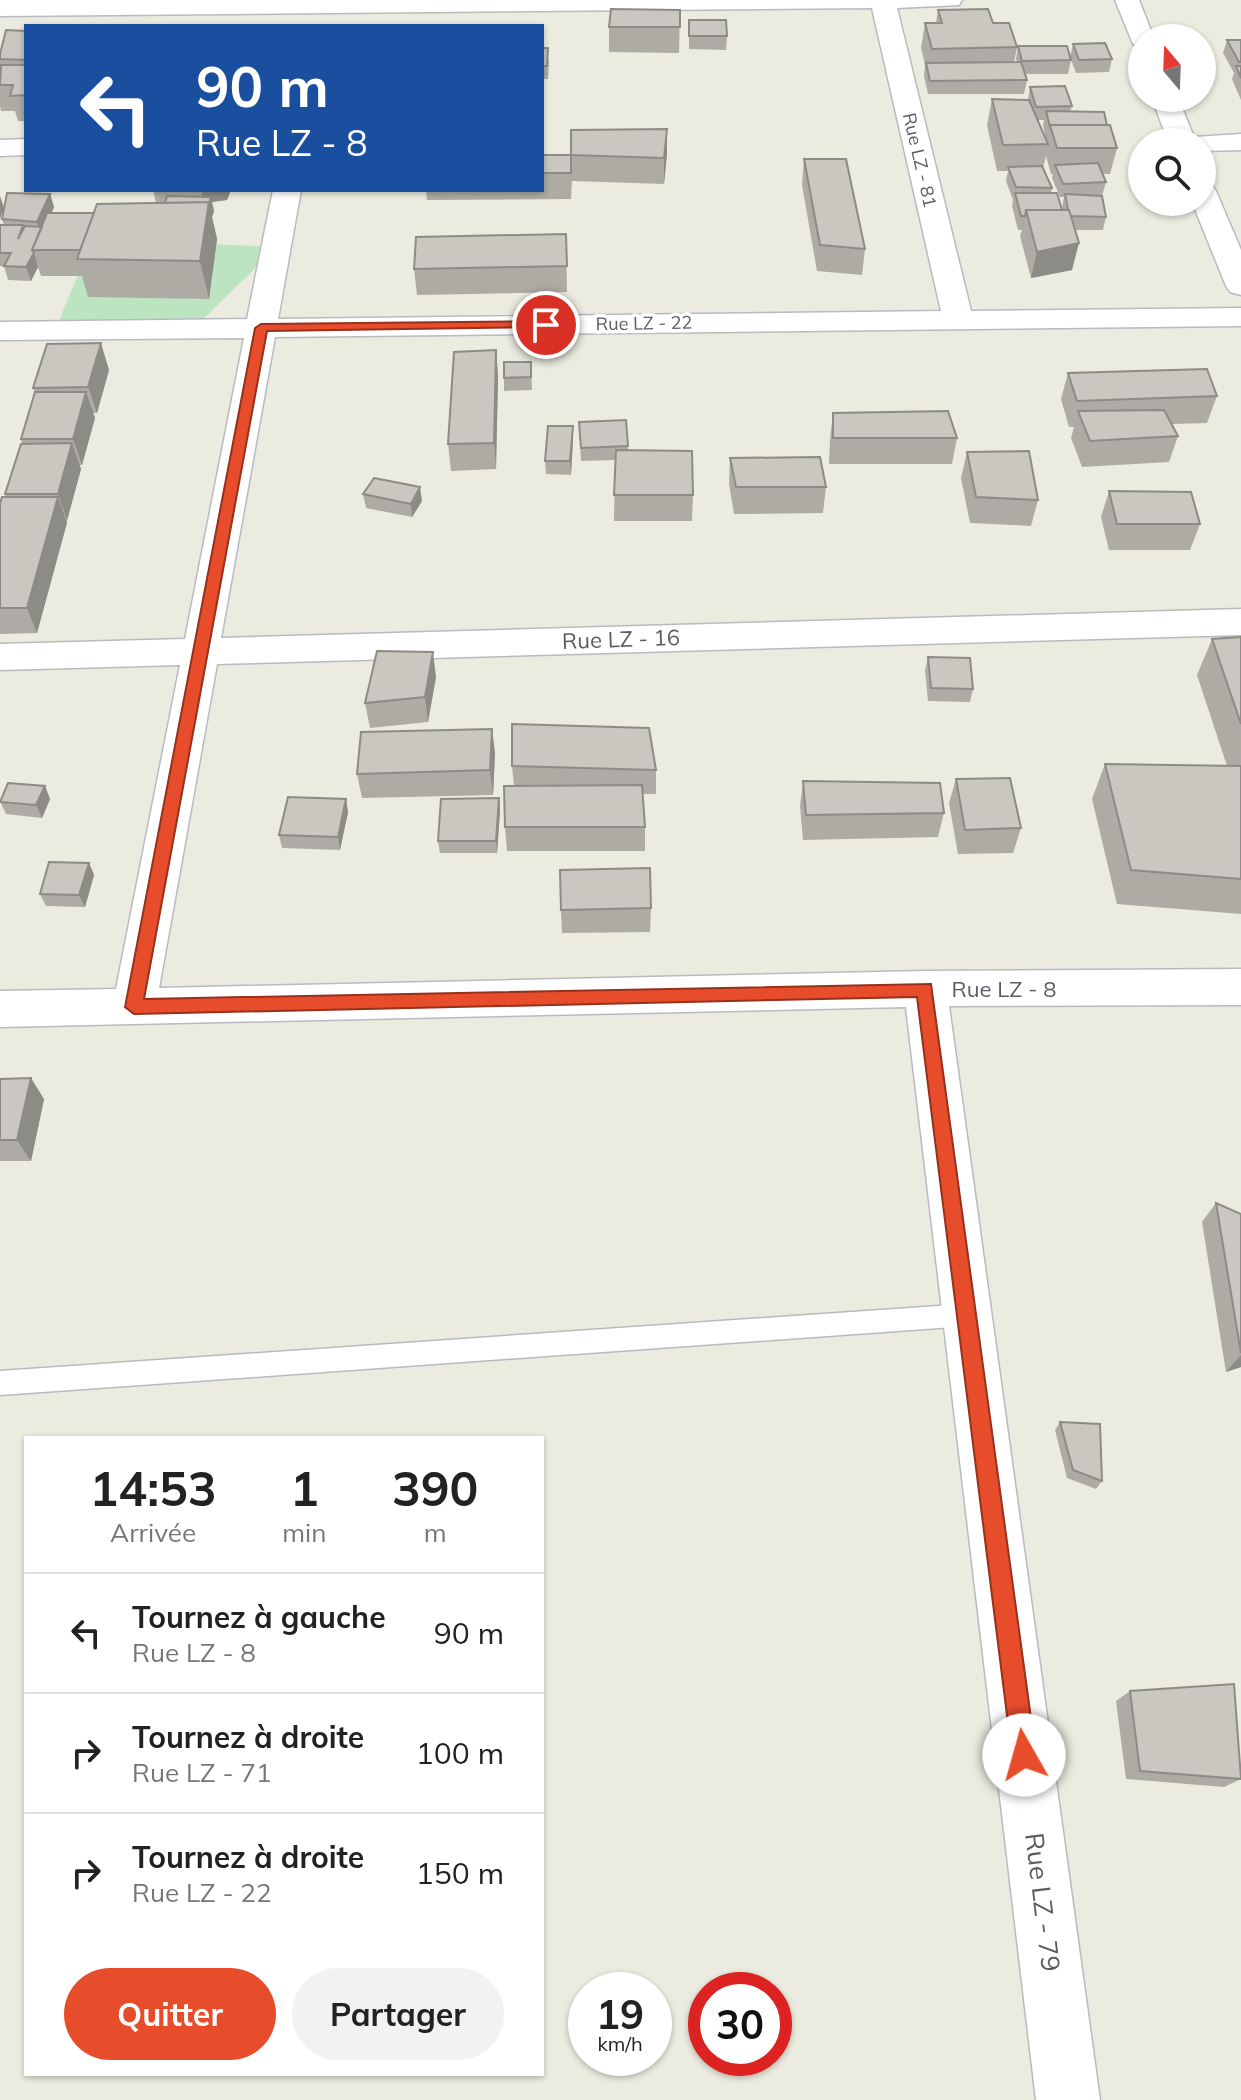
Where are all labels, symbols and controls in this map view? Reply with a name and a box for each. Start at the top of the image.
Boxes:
north arrow [1128,24,1216,112]
map controls [1128,24,1216,216]
text: 90 m [196,51,329,121]
icon: left [64,56,168,160]
street label: Rue LZ - 81 [898,110,942,210]
text: Rue LZ - 8 [196,120,368,165]
button: search [1128,128,1216,216]
pin [512,291,580,359]
icon: arrive [524,303,568,347]
street label: Rue LZ - 22 [596,311,692,335]
street label: Rue LZ - 16 [562,623,680,655]
street label: Rue LZ - 8 [952,975,1056,1003]
text: 14:53 [90,1458,217,1518]
text: 1 [290,1458,319,1518]
text: 390 [392,1458,478,1518]
text: Arrivée [110,1516,196,1549]
text: min [282,1516,326,1549]
text: m [424,1516,447,1549]
text: Tournez à gauche [132,1598,386,1636]
icon: left [64,1611,108,1655]
text: 90 m [434,1614,504,1652]
text: Rue LZ - 8 [132,1636,256,1669]
position arrow [982,1713,1066,1797]
text: Tournez à droite [132,1718,364,1756]
icon: right [64,1731,108,1775]
text: 100 m [416,1734,504,1772]
text: Rue LZ - 71 [132,1756,272,1789]
street label: Rue LZ - 79 [1018,1831,1068,1973]
text: Tournez à droite [132,1838,364,1876]
icon: right [64,1851,108,1895]
text: 150 m [416,1854,504,1892]
text: Rue LZ - 22 [132,1876,272,1909]
button: Quitter [64,1968,276,2060]
button: Partager [292,1968,504,2060]
speed limit sign: 30 [688,1972,792,2076]
text: 19 [596,1989,644,2039]
text: km/h [597,2031,643,2056]

